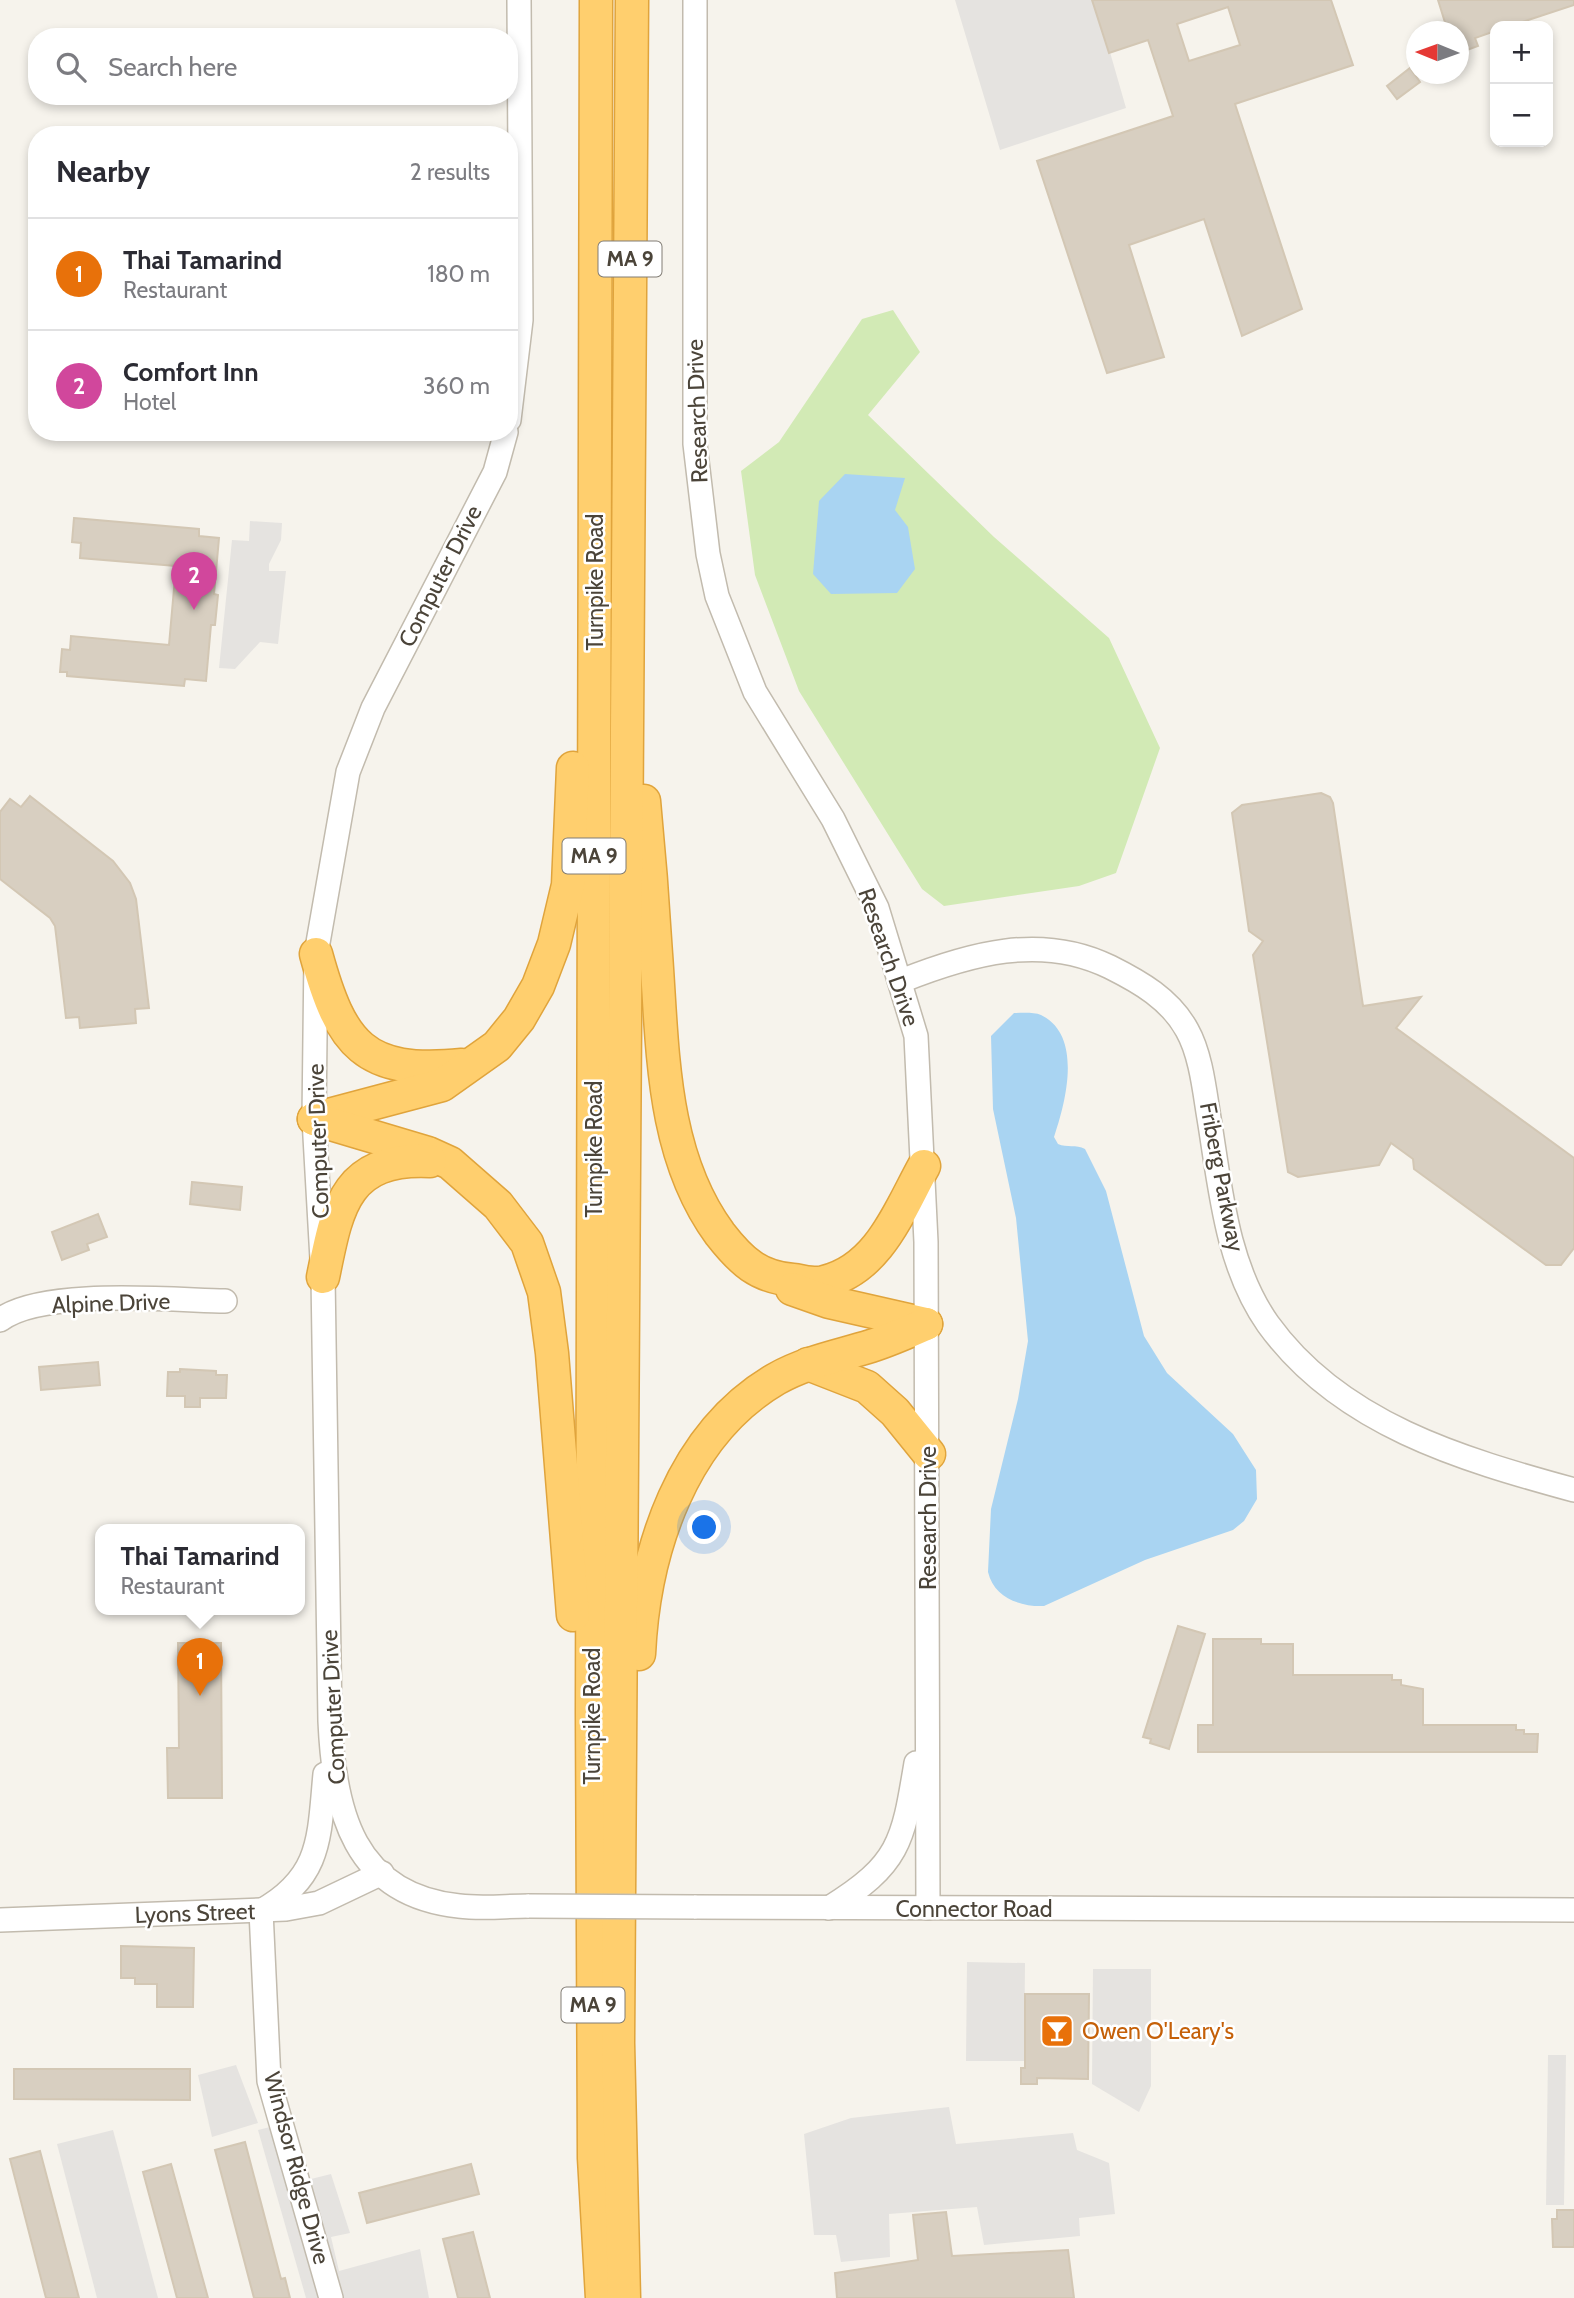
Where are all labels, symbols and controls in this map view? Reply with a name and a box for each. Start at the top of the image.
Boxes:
north arrow [1406,21,1469,84]
map controls [1490,21,1553,147]
button: + [1490,21,1553,84]
search box [28,28,518,105]
icon: search [52,48,90,86]
text: Search here [108,51,237,83]
button: − [1490,84,1553,147]
text: Nearby [56,153,150,190]
text: 2 results [410,158,490,186]
road number: MA 9 [598,242,662,276]
text: Thai Tamarind [123,244,282,276]
text: 1 [75,260,83,288]
text: 180 m [427,260,490,288]
text: Restaurant [123,276,227,304]
street label: Research Drive [680,338,714,484]
text: Comfort Inn [123,356,259,388]
text: 2 [73,372,85,400]
text: 360 m [423,372,490,400]
text: Hotel [123,388,176,416]
street label: Computer Drive [392,500,488,651]
street label: Turnpike Road [581,514,609,650]
pin: 2 [171,552,217,610]
road number: MA 9 [562,838,626,874]
street label: Research Drive [852,884,926,1030]
street label: Computer Drive [301,1063,335,1219]
street label: Turnpike Road [580,1081,608,1217]
street label: Friberg Parkway [1194,1100,1250,1254]
street label: Alpine Drive [51,1287,171,1319]
street label: Research Drive [914,1446,942,1590]
your location [687,1510,721,1544]
popup [95,1524,305,1615]
text: Thai Tamarind [120,1540,280,1572]
text: Restaurant [120,1572,225,1600]
street label: Computer Drive [315,1629,351,1785]
pin: 1 [177,1638,223,1696]
street label: Turnpike Road [578,1648,606,1784]
street label: Connector Road [895,1895,1053,1923]
street label: Lyons Street [134,1897,256,1929]
road number: MA 9 [562,1988,624,2022]
bar icon: Owen O'Leary's [1038,2012,1076,2050]
place label: Owen O'Leary's [1082,2017,1234,2045]
street label: Windsor Ridge Drive [258,2069,336,2268]

